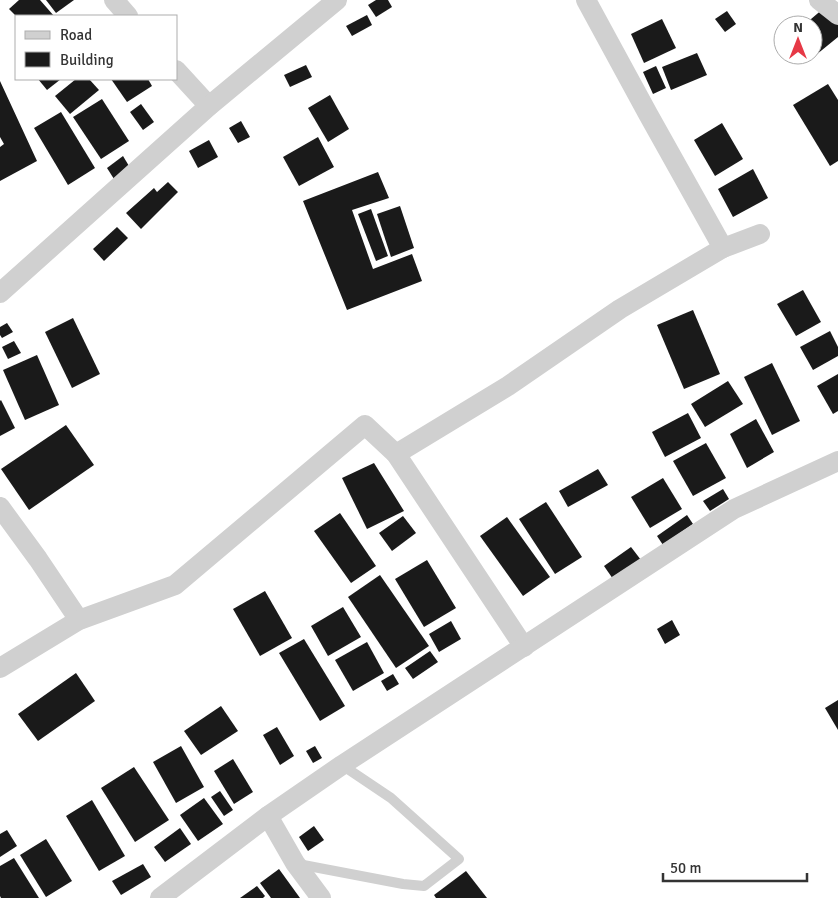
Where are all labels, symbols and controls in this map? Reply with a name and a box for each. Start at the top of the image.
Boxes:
legend [15,15,178,80]
north arrow [773,15,823,65]
text: N [793,19,803,36]
text: Road [60,26,92,44]
text: Building [60,51,114,69]
scale bar [663,850,807,882]
text: 50 m [670,859,701,877]

